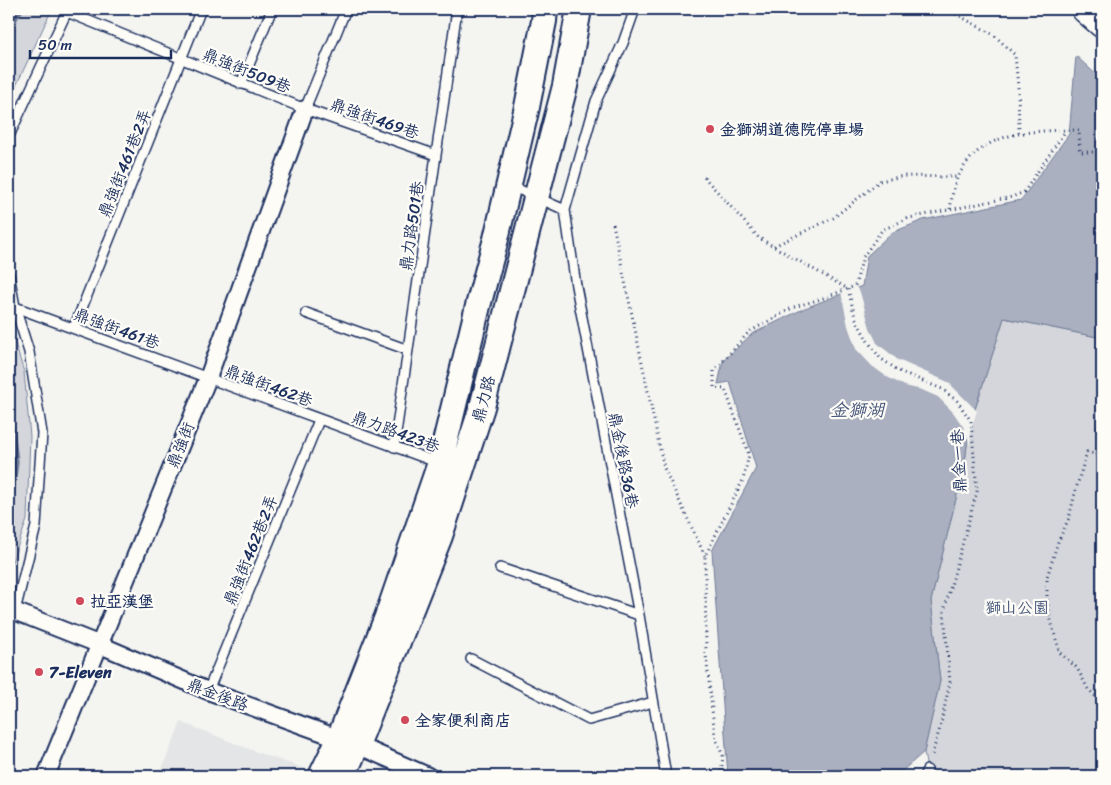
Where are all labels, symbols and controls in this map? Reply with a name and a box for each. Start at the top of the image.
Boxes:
scale bar [30,28,171,60]
text: 50 m [38,32,73,58]
street label: 鼎強街509巷 [198,39,296,101]
street label: 鼎強街469巷 [326,90,423,147]
street label: 鼎強街461巷2弄 [89,104,159,222]
place label: 金獅湖道德院停車場 [720,115,864,144]
marker: 金獅湖道德院停車場 [704,123,716,135]
street label: 鼎力路501巷 [391,179,432,273]
street label: 鼎強街461巷 [70,299,164,357]
street label: 鼎強街462巷 [220,356,317,415]
street label: 鼎力路 [463,372,504,426]
water label: 金獅湖 [830,394,886,426]
street label: 鼎力路423巷 [348,402,444,461]
street label: 鼎金後路36巷 [600,409,647,511]
street label: 鼎強街 [158,417,203,473]
street label: 鼎金一巷 [942,428,975,494]
street label: 鼎強街462巷2弄 [215,490,286,610]
place label: 拉亞漢堡 [90,587,154,616]
park label: 獅山公園 [985,593,1049,622]
marker: 拉亞漢堡 [74,595,86,607]
place label: 7-Eleven [49,658,112,687]
marker: 7-Eleven [33,666,45,678]
street label: 鼎金後路 [183,669,253,719]
place label: 全家便利商店 [415,706,511,735]
marker: 全家便利商店 [399,714,411,726]

